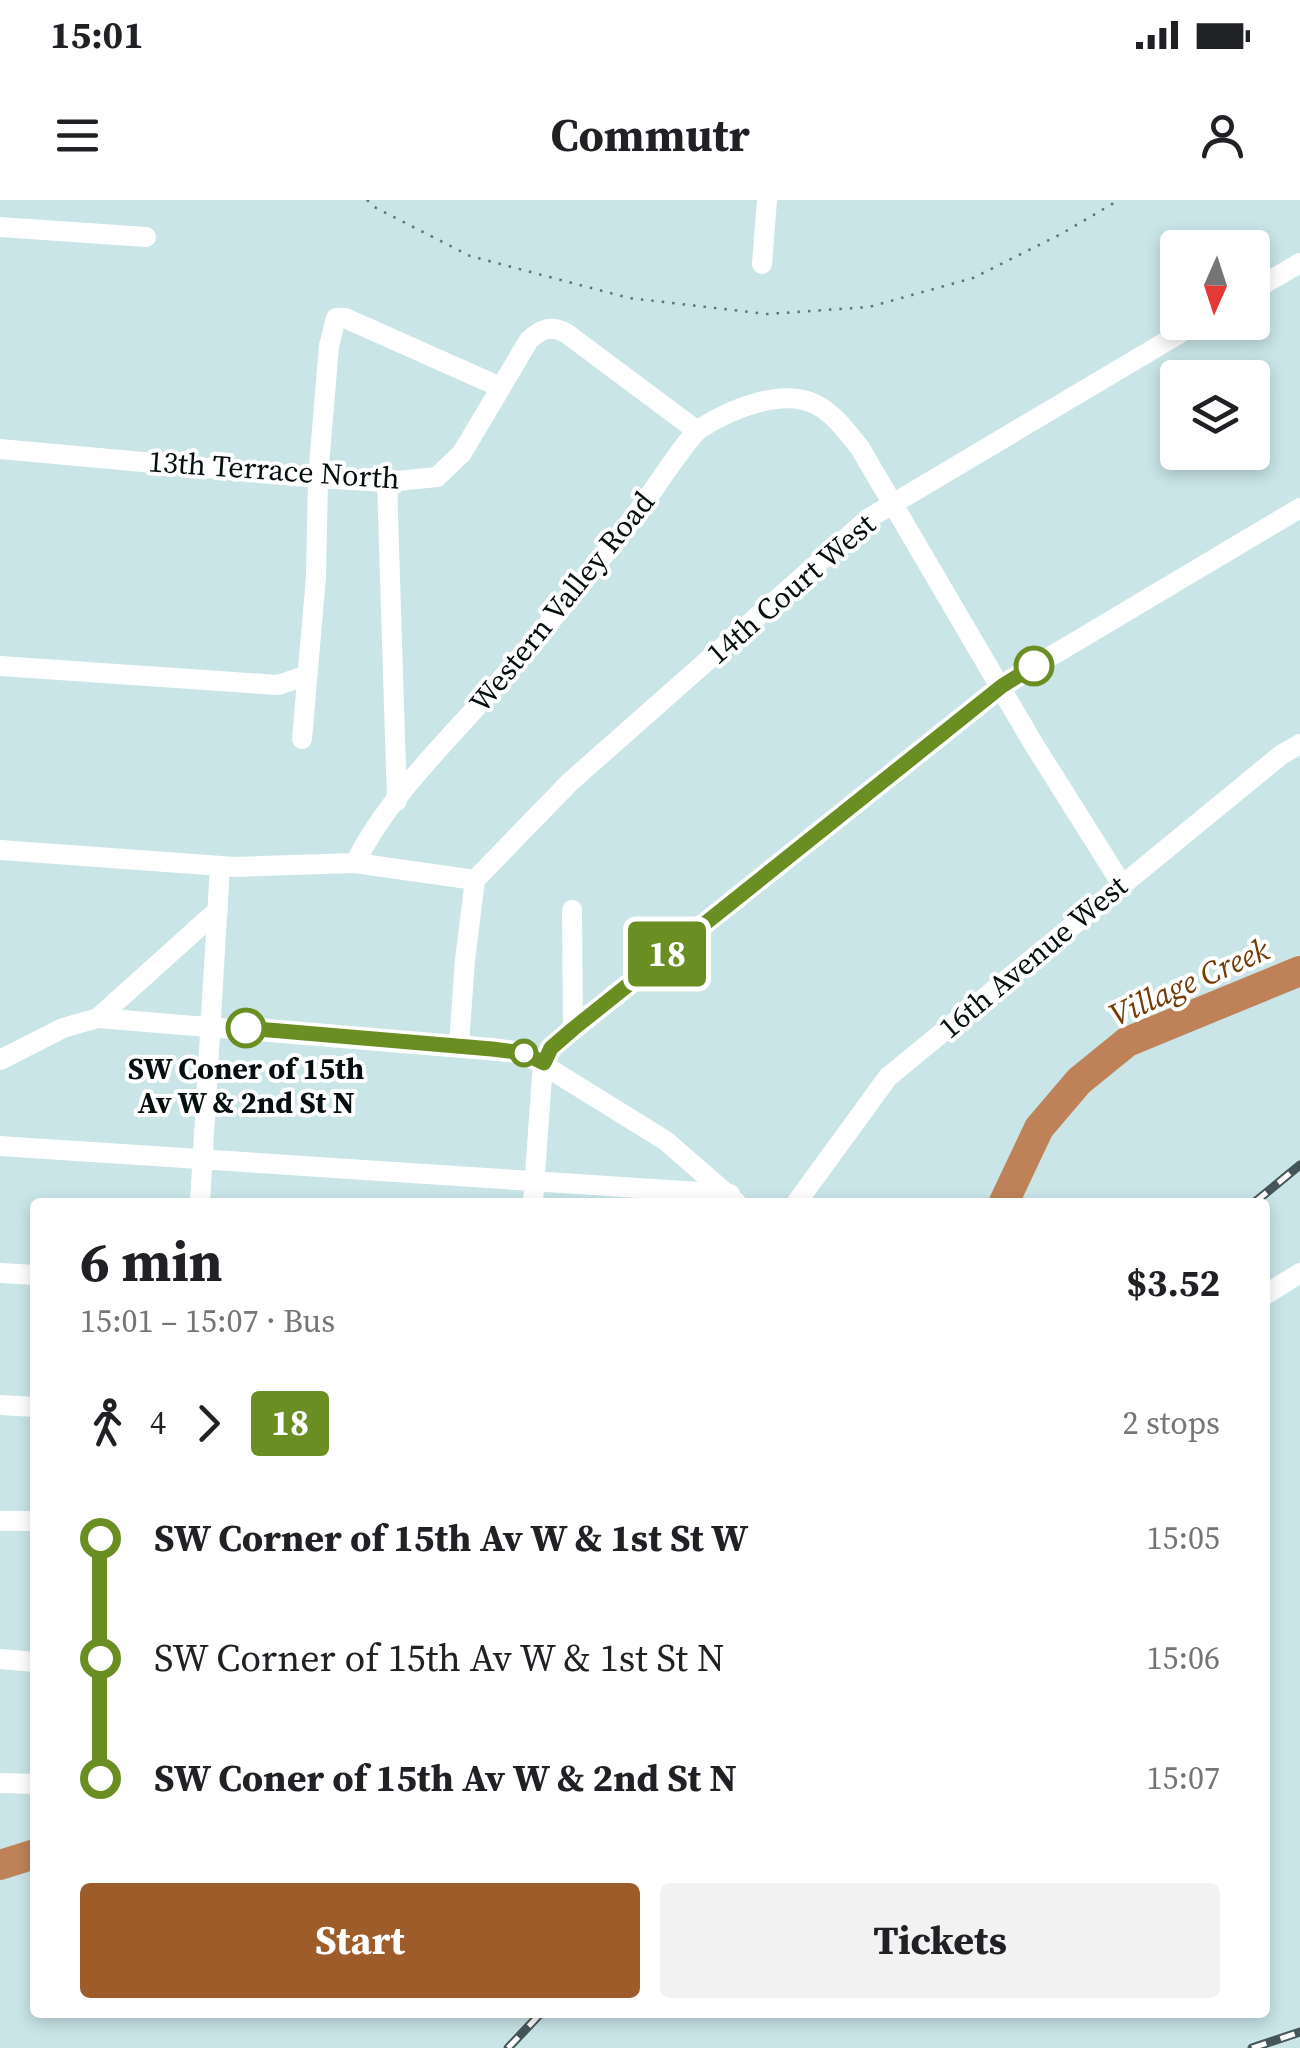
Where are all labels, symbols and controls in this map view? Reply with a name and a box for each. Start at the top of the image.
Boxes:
text: 15:01 [50,9,144,61]
text: Commutr [550,104,750,166]
icon: menu [50,108,105,163]
icon: person [1195,108,1250,163]
north arrow [1160,230,1270,340]
map controls [1160,230,1270,470]
button: layers [1160,360,1270,470]
street label: 13th Terrace North [147,440,401,499]
street label: Western Valley Road [460,483,664,721]
street label: 14th Court West [698,504,884,673]
unlabelled marker [1015,647,1053,685]
street label: 16th Avenue West [930,866,1136,1048]
line badge: 18 [622,922,712,986]
water label: Village Creek [1102,927,1277,1037]
text: 18 [648,930,686,978]
marker: SW Coner of 15th Av W & 2nd St N [227,1009,265,1047]
unlabelled marker [511,1040,537,1066]
place label: SW Coner of 15th Av W & 2nd St N [128,1048,364,1123]
text: 6 min [80,1224,223,1299]
text: $3.52 [1126,1257,1220,1309]
text: 15:01 – 15:07 · Bus [80,1299,335,1343]
icon: walk [80,1396,135,1451]
icon: forward [181,1396,236,1451]
text: 18 [271,1399,309,1447]
text: 4 [150,1401,166,1445]
text: 2 stops [1122,1401,1220,1445]
text: SW Corner of 15th Av W & 1st St W [154,1512,748,1564]
text: 15:05 [1146,1516,1220,1560]
text: SW Corner of 15th Av W & 1st St N [154,1632,725,1684]
text: 15:06 [1146,1636,1220,1680]
text: SW Coner of 15th Av W & 2nd St N [154,1752,737,1804]
text: 15:07 [1146,1756,1220,1800]
button: Start [80,1883,640,1998]
button: Tickets [660,1883,1220,1998]

